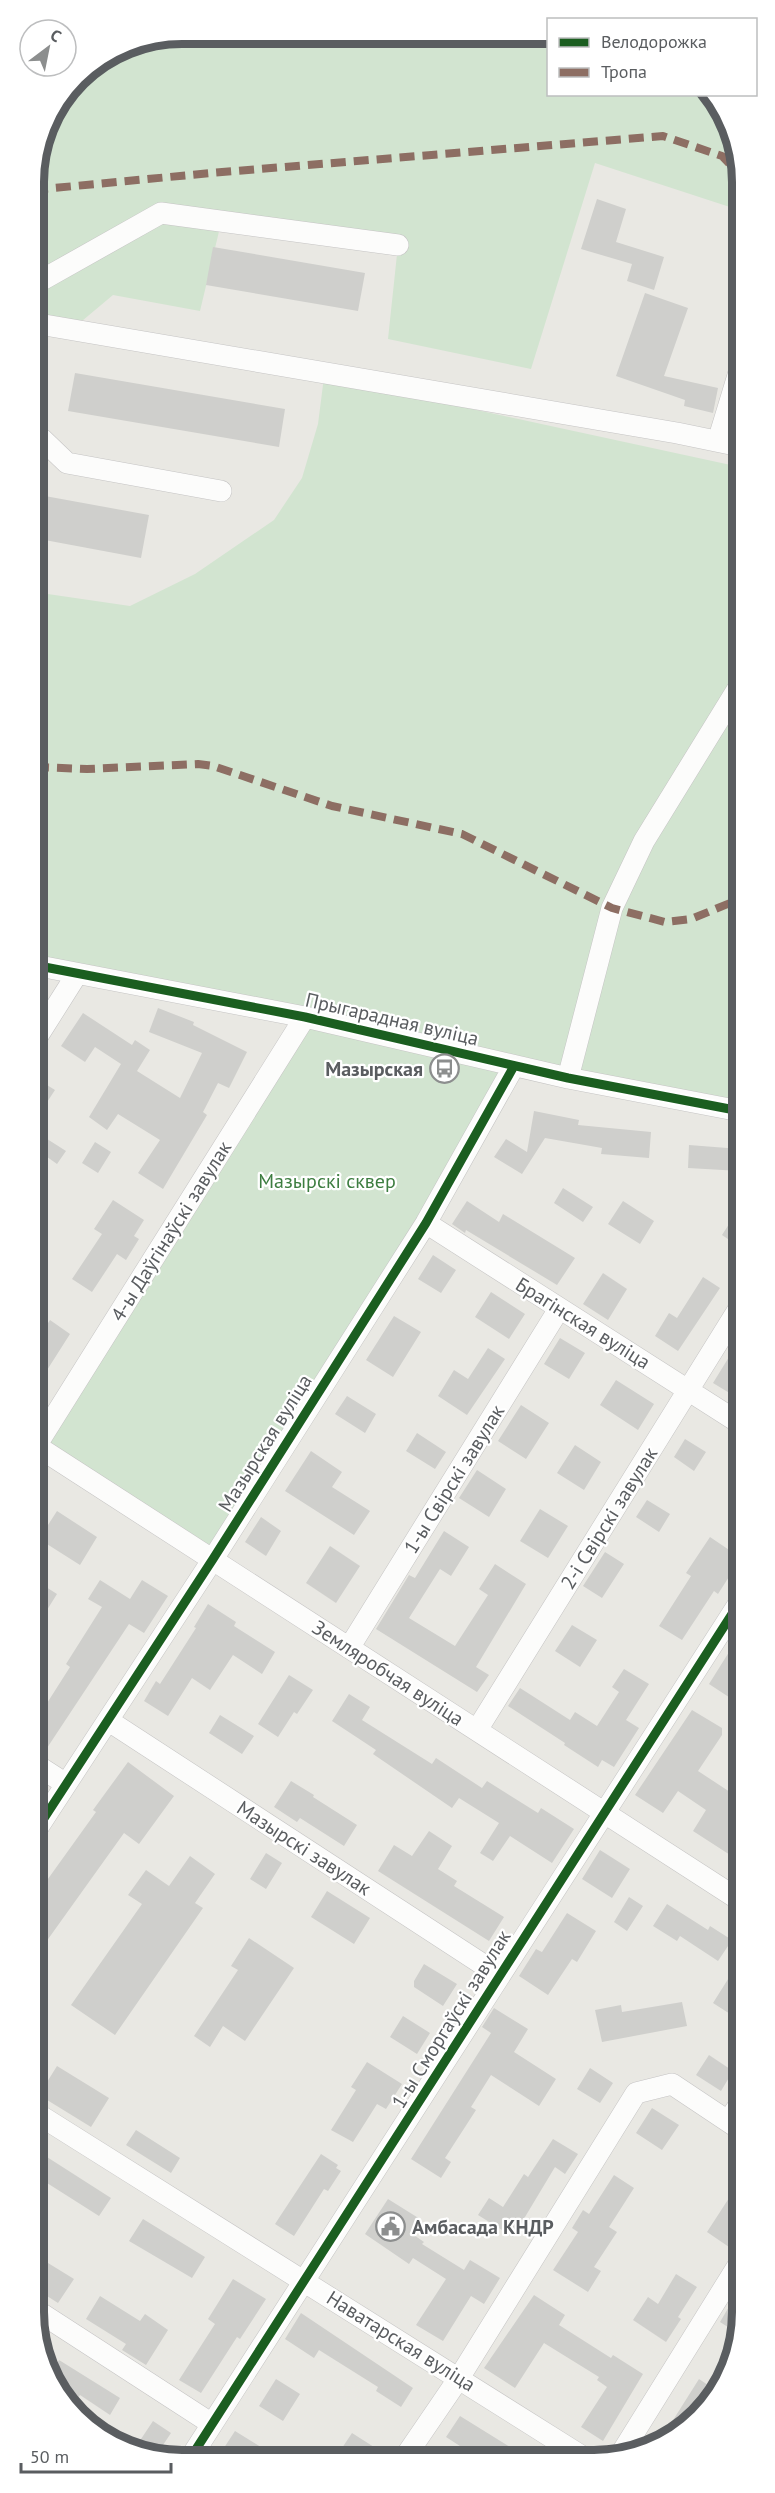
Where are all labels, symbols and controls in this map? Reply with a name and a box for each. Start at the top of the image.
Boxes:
north arrow [18,18,78,78]
legend [547,18,757,96]
text: С [47,24,65,46]
text: Велодорожка [601,30,707,53]
text: Тропа [601,60,647,83]
street label: Прыгарадная вуліца [303,986,481,1052]
bus stop icon: Мазырская [428,1053,460,1085]
place label: Мазырская [325,1056,423,1082]
street label: 4-ы Даўгінаўскі завулак [105,1136,237,1326]
park label: Мазырскі сквер [258,1168,396,1194]
street label: Брагінская вуліца [511,1271,655,1375]
street label: Мазырская вуліца [212,1369,318,1517]
street label: 1-ы Свірскі завулак [398,1399,511,1558]
street label: 2-і Свірскі завулак [555,1442,663,1594]
street label: Земляробчая вуліца [307,1614,469,1732]
street label: Мазырскі завулак [232,1795,377,1901]
street label: 1-ы Сморгаўскі завулак [386,1925,517,2113]
public building icon: Амбасада КНДР [375,2211,407,2243]
place label: Амбасада КНДР [412,2214,554,2240]
street label: Наватарская вуліца [322,2285,480,2397]
scale bar [21,2436,171,2474]
text: 50 m [30,2445,69,2468]

